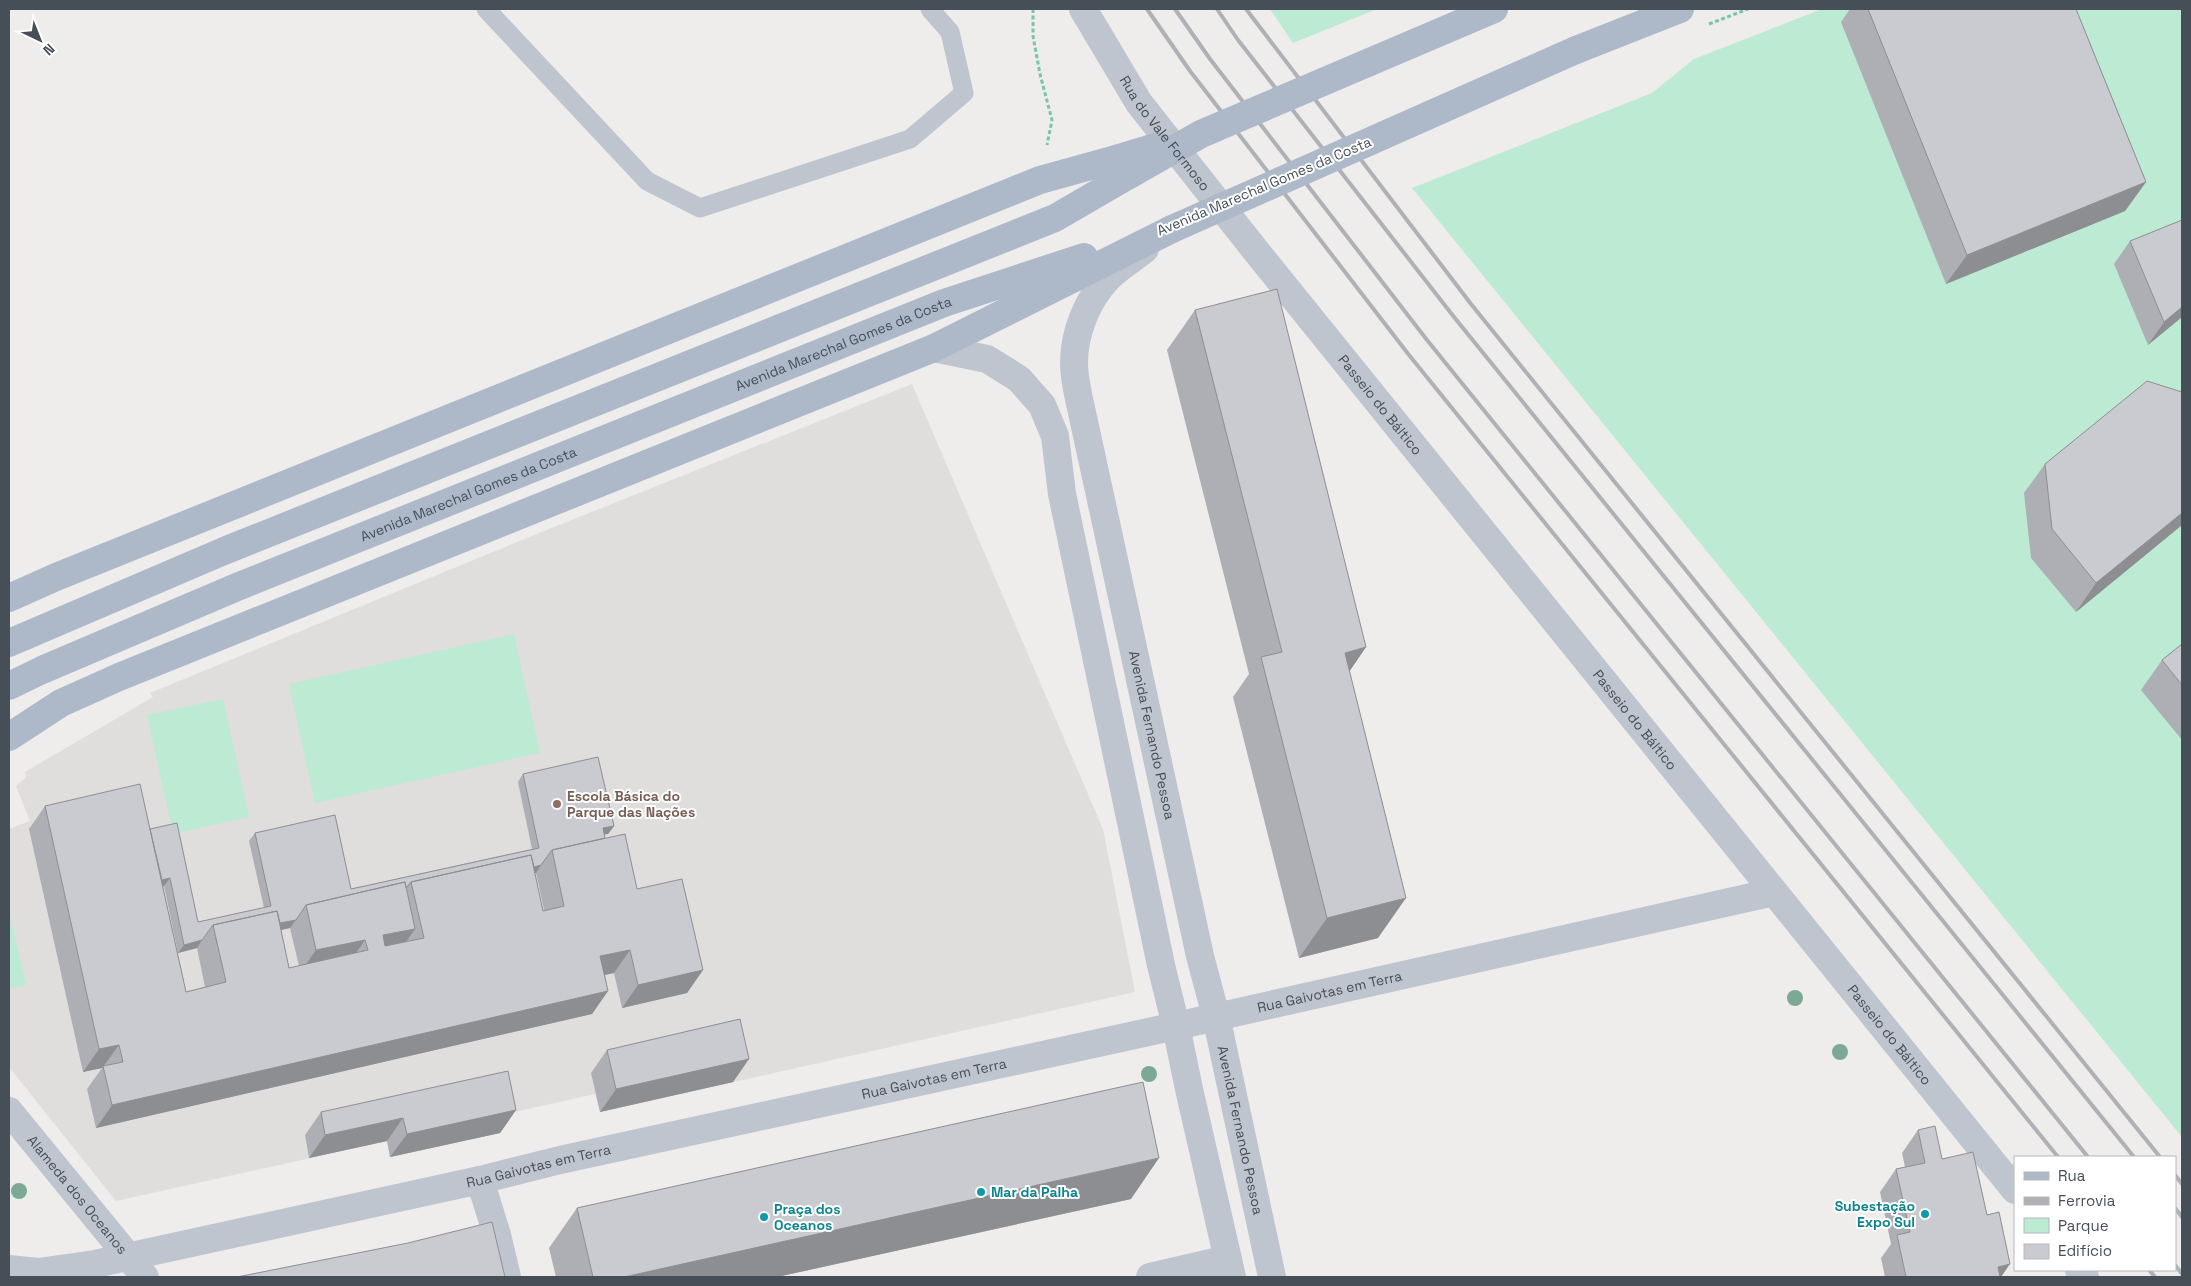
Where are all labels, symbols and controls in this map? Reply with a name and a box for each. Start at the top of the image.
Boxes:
north arrow [15,15,65,65]
text: N [39,40,58,59]
street label: Rua do Vale Formoso [1116,72,1214,195]
street label: Avenida Marechal Gomes da Costa [1154,132,1374,240]
street label: Avenida Marechal Gomes da Costa [732,292,954,395]
street label: Passeio do Báltico [1334,351,1426,459]
street label: Avenida Marechal Gomes da Costa [358,442,579,546]
street label: Avenida Fernando Pessoa [1125,649,1179,821]
street label: Passeio do Báltico [1589,666,1681,774]
place label: Escola Básica do Parque das Nações [567,787,695,821]
marker: Escola Básica do Parque das Nações [551,798,563,810]
street label: Rua Gaivotas em Terra [1255,967,1404,1017]
street label: Passeio do Báltico [1844,981,1936,1089]
street label: Avenida Fernando Pessoa [1214,1044,1267,1216]
street label: Rua Gaivotas em Terra [860,1054,1008,1103]
street label: Alameda dos Oceanos [23,1131,132,1258]
street label: Rua Gaivotas em Terra [465,1140,613,1192]
legend [2014,1156,2176,1271]
text: Rua [2058,1166,2086,1185]
place label: Mar da Palha [991,1183,1078,1201]
marker: Mar da Palha [975,1186,987,1198]
text: Ferrovia [2058,1191,2116,1210]
place label: Subestação Expo Sul [1835,1197,1915,1231]
place label: Praça dos Oceanos [774,1200,840,1234]
marker: Subestação Expo Sul [1919,1208,1931,1220]
marker: Praça dos Oceanos [758,1211,770,1223]
text: Parque [2058,1216,2109,1235]
text: Edifício [2058,1241,2112,1260]

